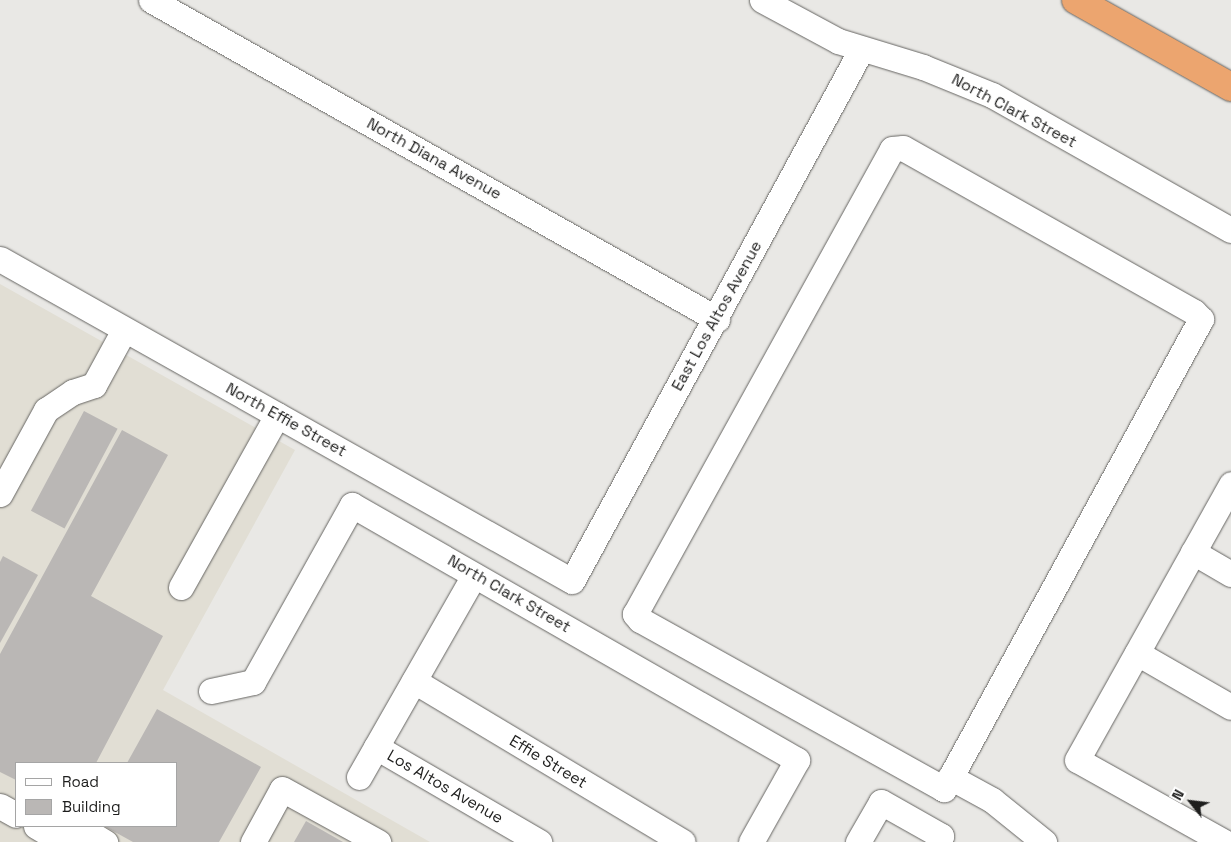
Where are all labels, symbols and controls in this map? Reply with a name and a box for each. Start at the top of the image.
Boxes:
street label: North Clark Street [948,70,1080,152]
street label: North Diana Avenue [363,114,505,204]
street label: East Los Altos Avenue [668,237,766,395]
street label: North Effie Street [222,379,350,461]
street label: North Clark Street [444,551,574,637]
street label: Effie Street [506,731,590,793]
street label: Los Altos Avenue [383,746,507,828]
legend [15,762,178,827]
text: Road [62,772,99,791]
north arrow [1166,777,1216,827]
text: N [1168,786,1188,803]
text: Building [62,797,121,816]

